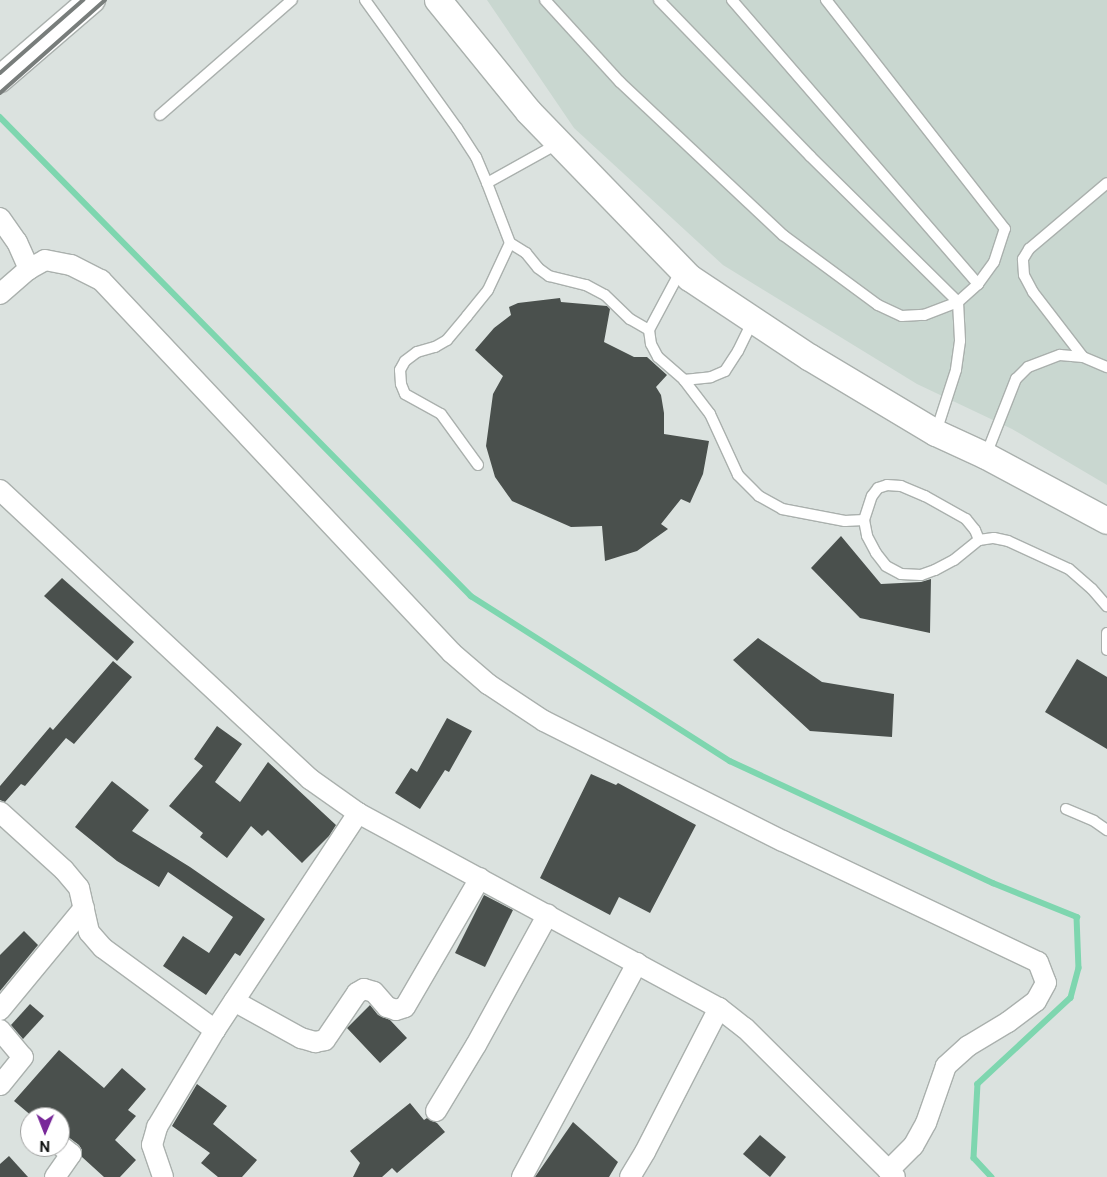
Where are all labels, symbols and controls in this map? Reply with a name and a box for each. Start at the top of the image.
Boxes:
north arrow [20,1107,70,1157]
text: N [39,1138,50,1154]

